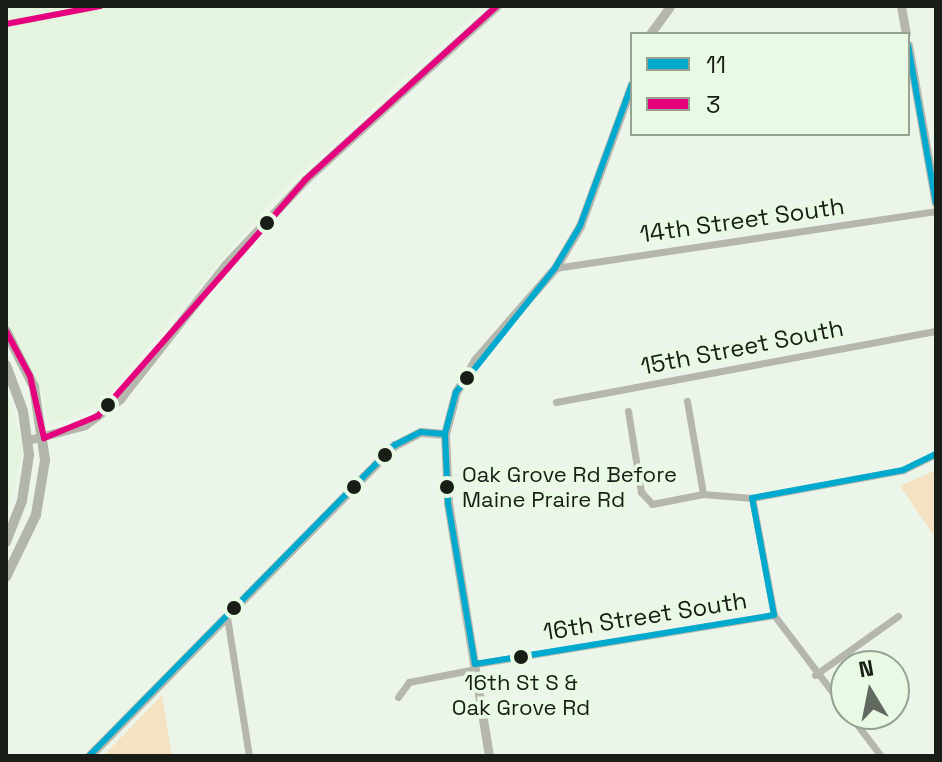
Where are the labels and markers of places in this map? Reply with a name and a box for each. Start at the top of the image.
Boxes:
unlabelled marker [259,215,275,231]
unlabelled marker [459,370,475,386]
unlabelled marker [100,397,116,413]
unlabelled marker [377,447,393,463]
place label: Oak Grove Rd Before Maine Praire Rd [462,461,677,512]
unlabelled marker [346,479,362,495]
marker: Oak Grove Rd Before Maine Praire Rd [439,479,455,495]
unlabelled marker [226,600,242,616]
marker: 16th St S & Oak Grove Rd [513,649,529,665]
place label: 16th St S & Oak Grove Rd [452,669,590,720]

